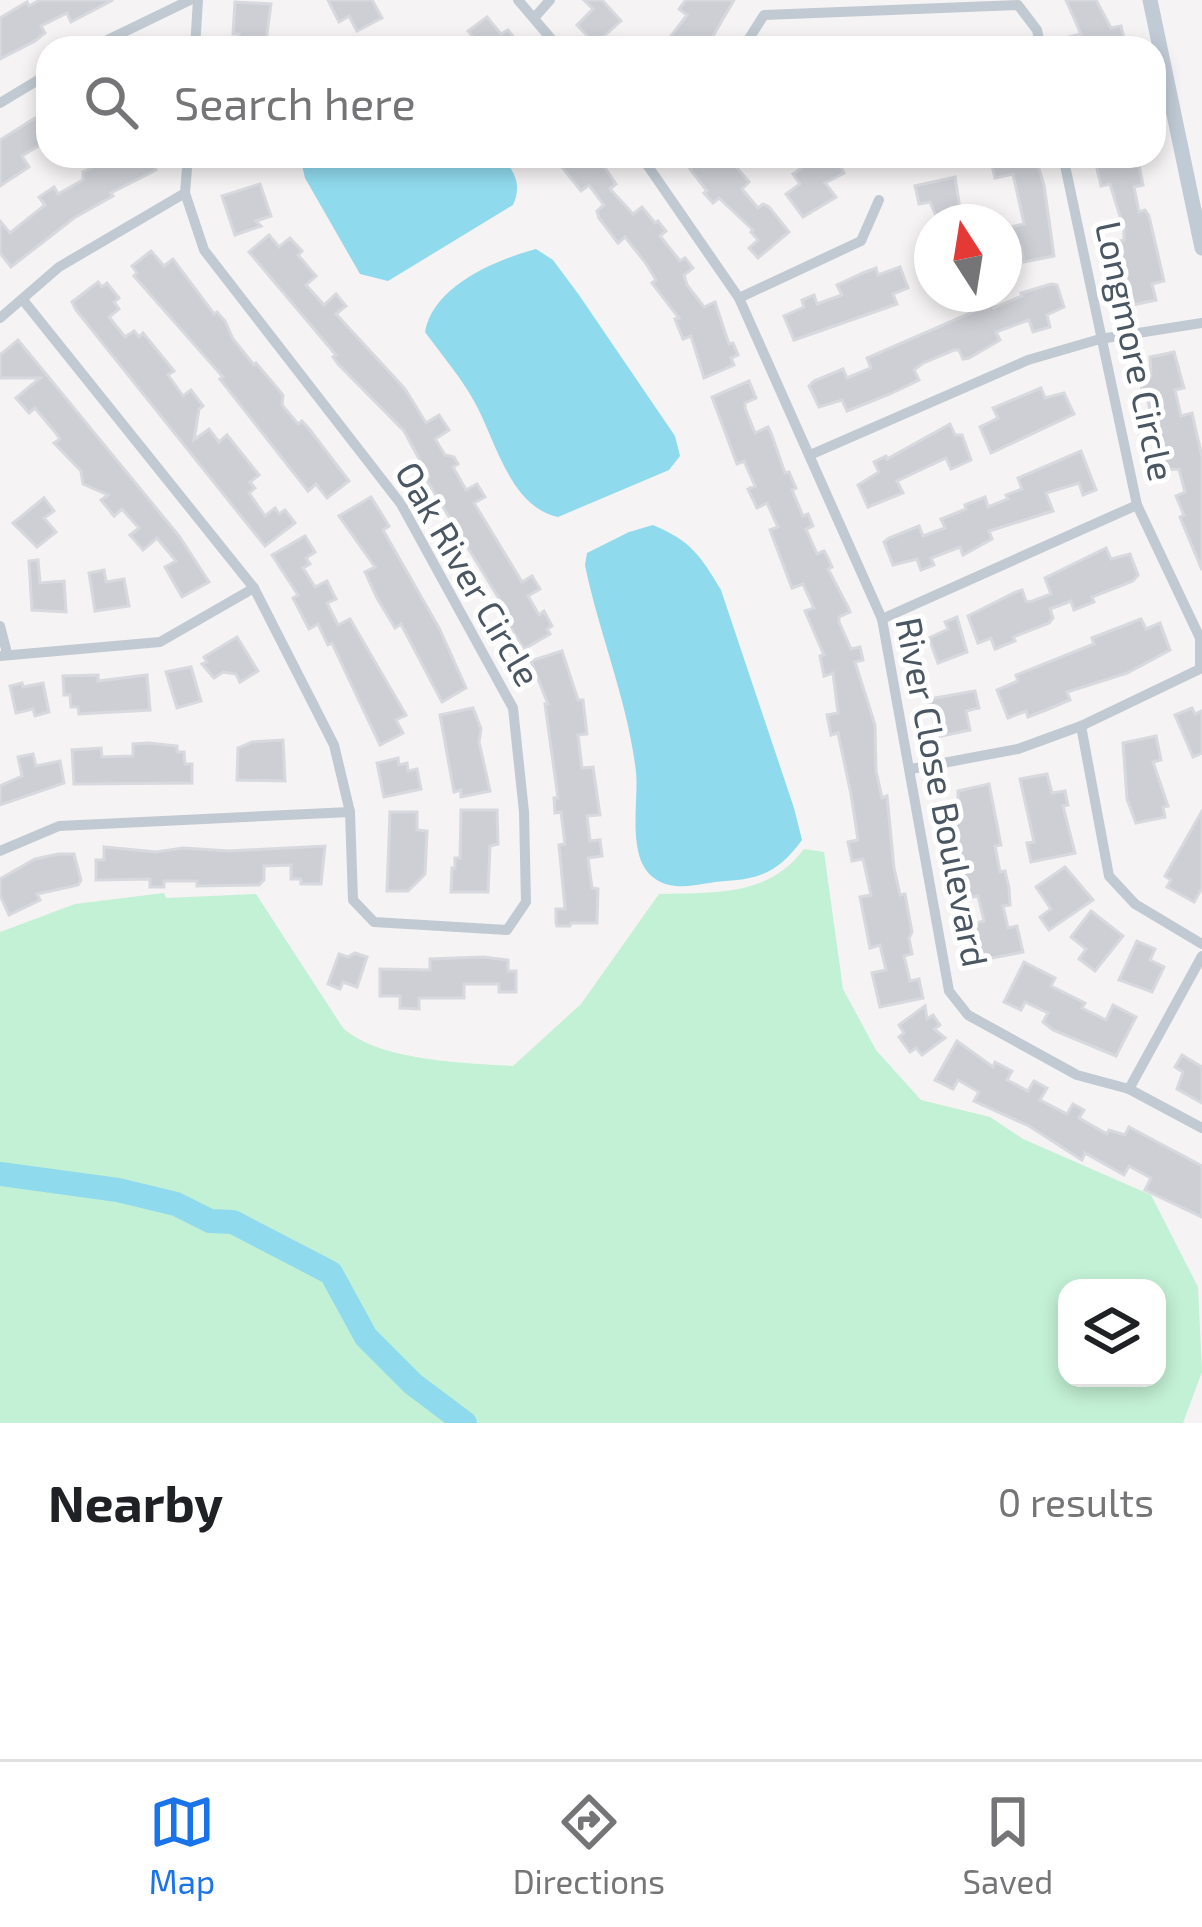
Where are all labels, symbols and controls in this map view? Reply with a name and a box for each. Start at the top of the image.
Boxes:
search box [36,36,1166,168]
icon: search [78,69,144,135]
text: Search here [174,75,416,129]
north arrow [914,204,1022,312]
street label: Longmore Circle [1088,217,1185,484]
street label: Oak River Circle [388,453,551,693]
street label: River Close Boulevard [889,613,998,970]
map controls [1058,1279,1166,1387]
button: layers [1058,1279,1166,1387]
text: Nearby [48,1471,223,1532]
text: 0 results [998,1478,1154,1525]
tab: Map [149,1789,215,1901]
tab: Directions [513,1789,665,1901]
tab: Saved [963,1789,1053,1901]

